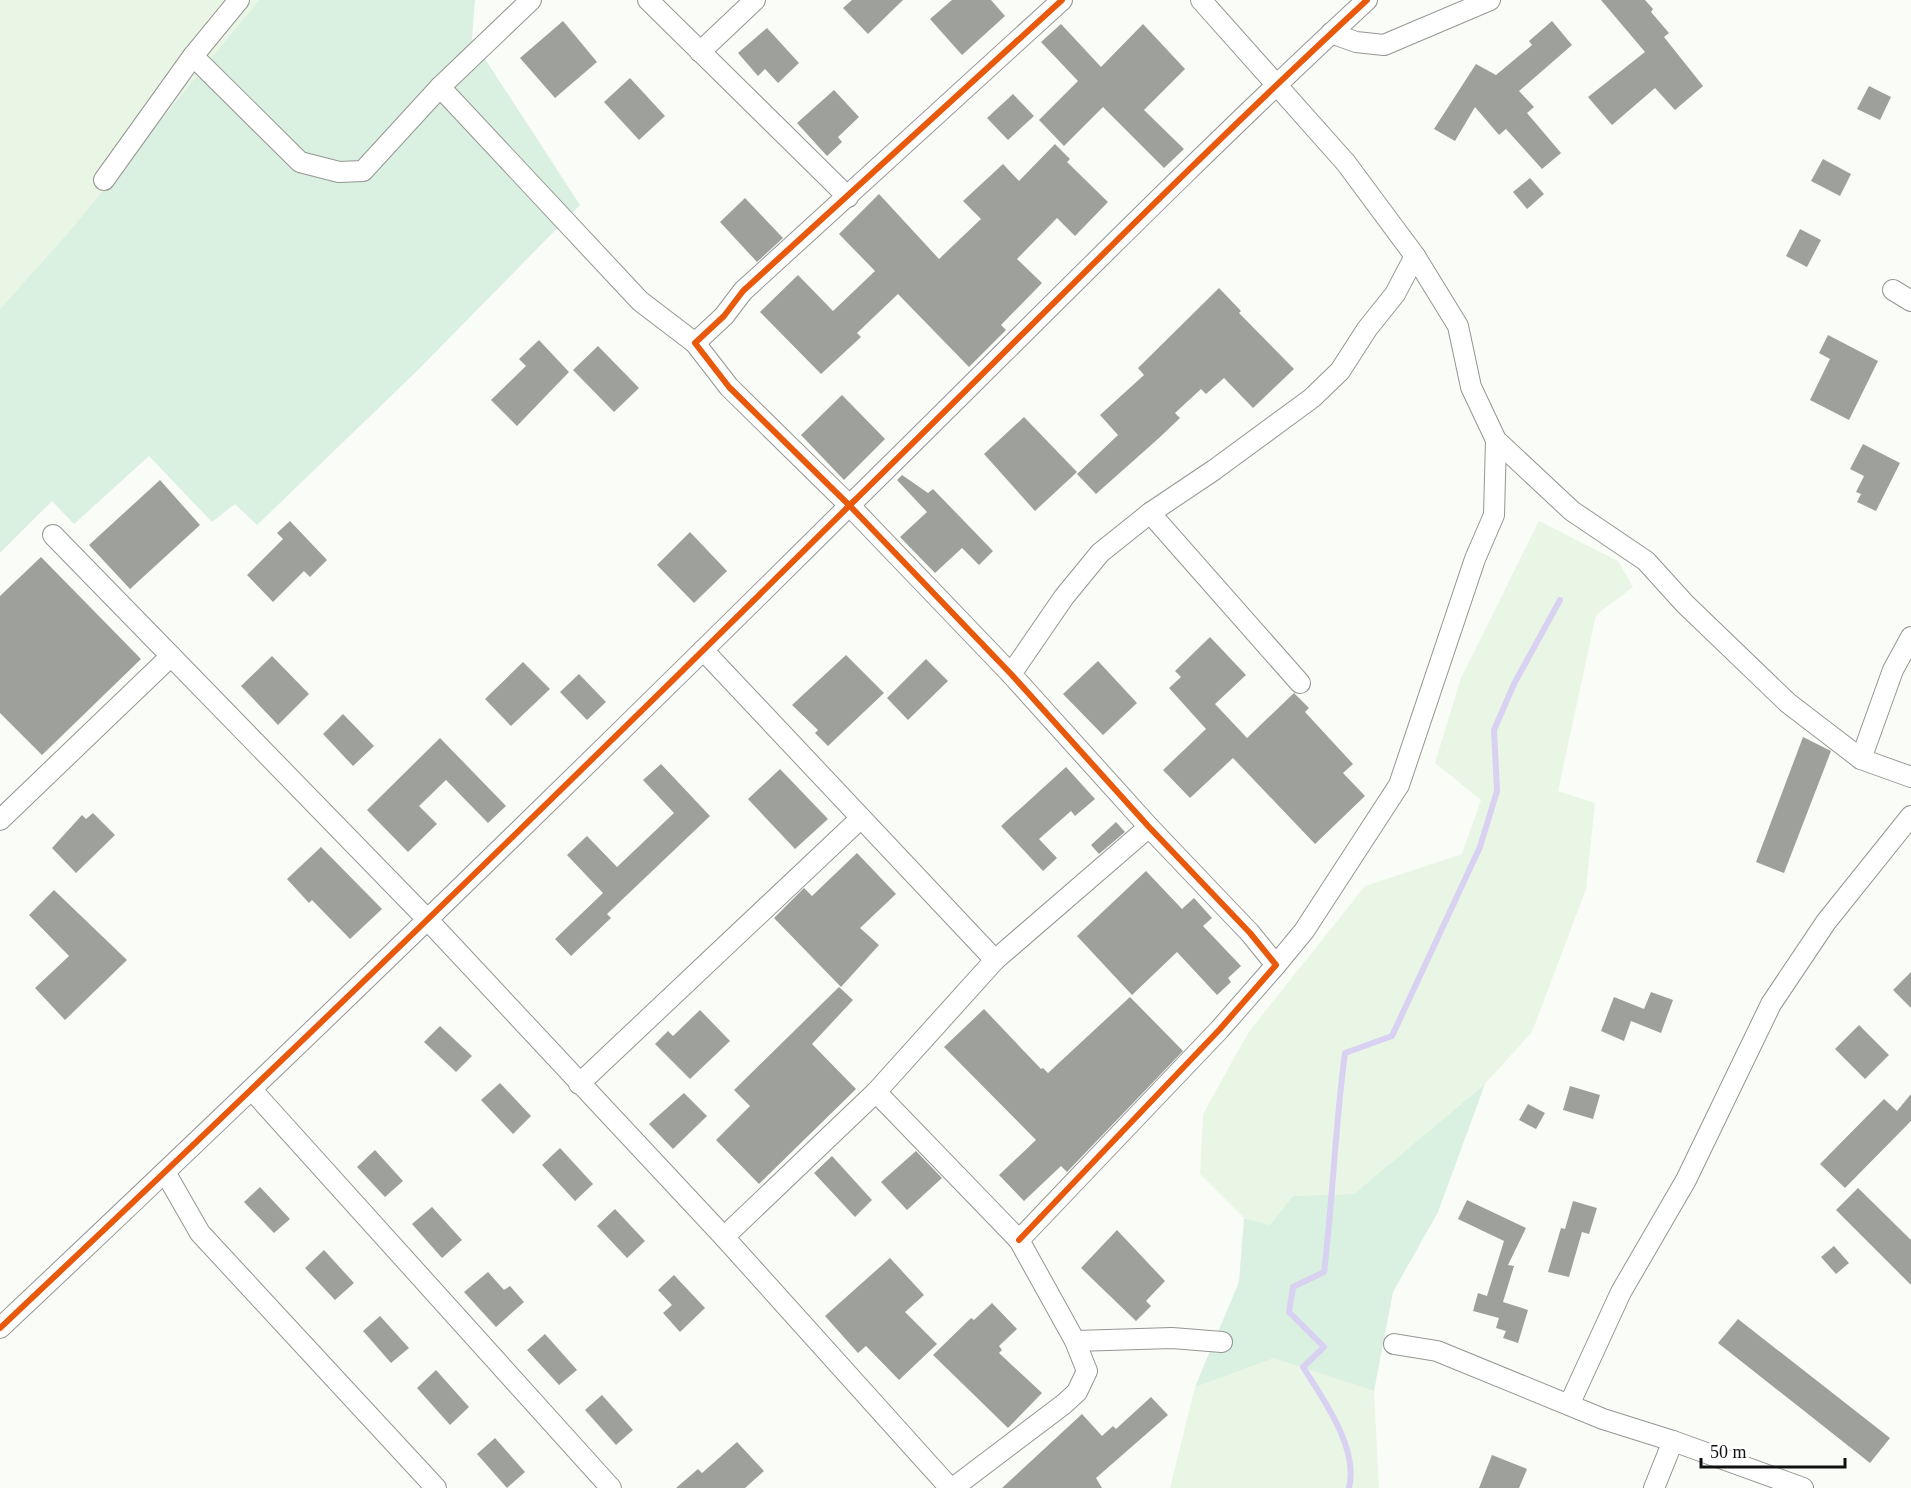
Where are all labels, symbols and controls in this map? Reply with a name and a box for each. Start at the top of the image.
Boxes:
scale bar [1701,1431,1845,1469]
text: 50 m [1710,1442,1747,1462]

